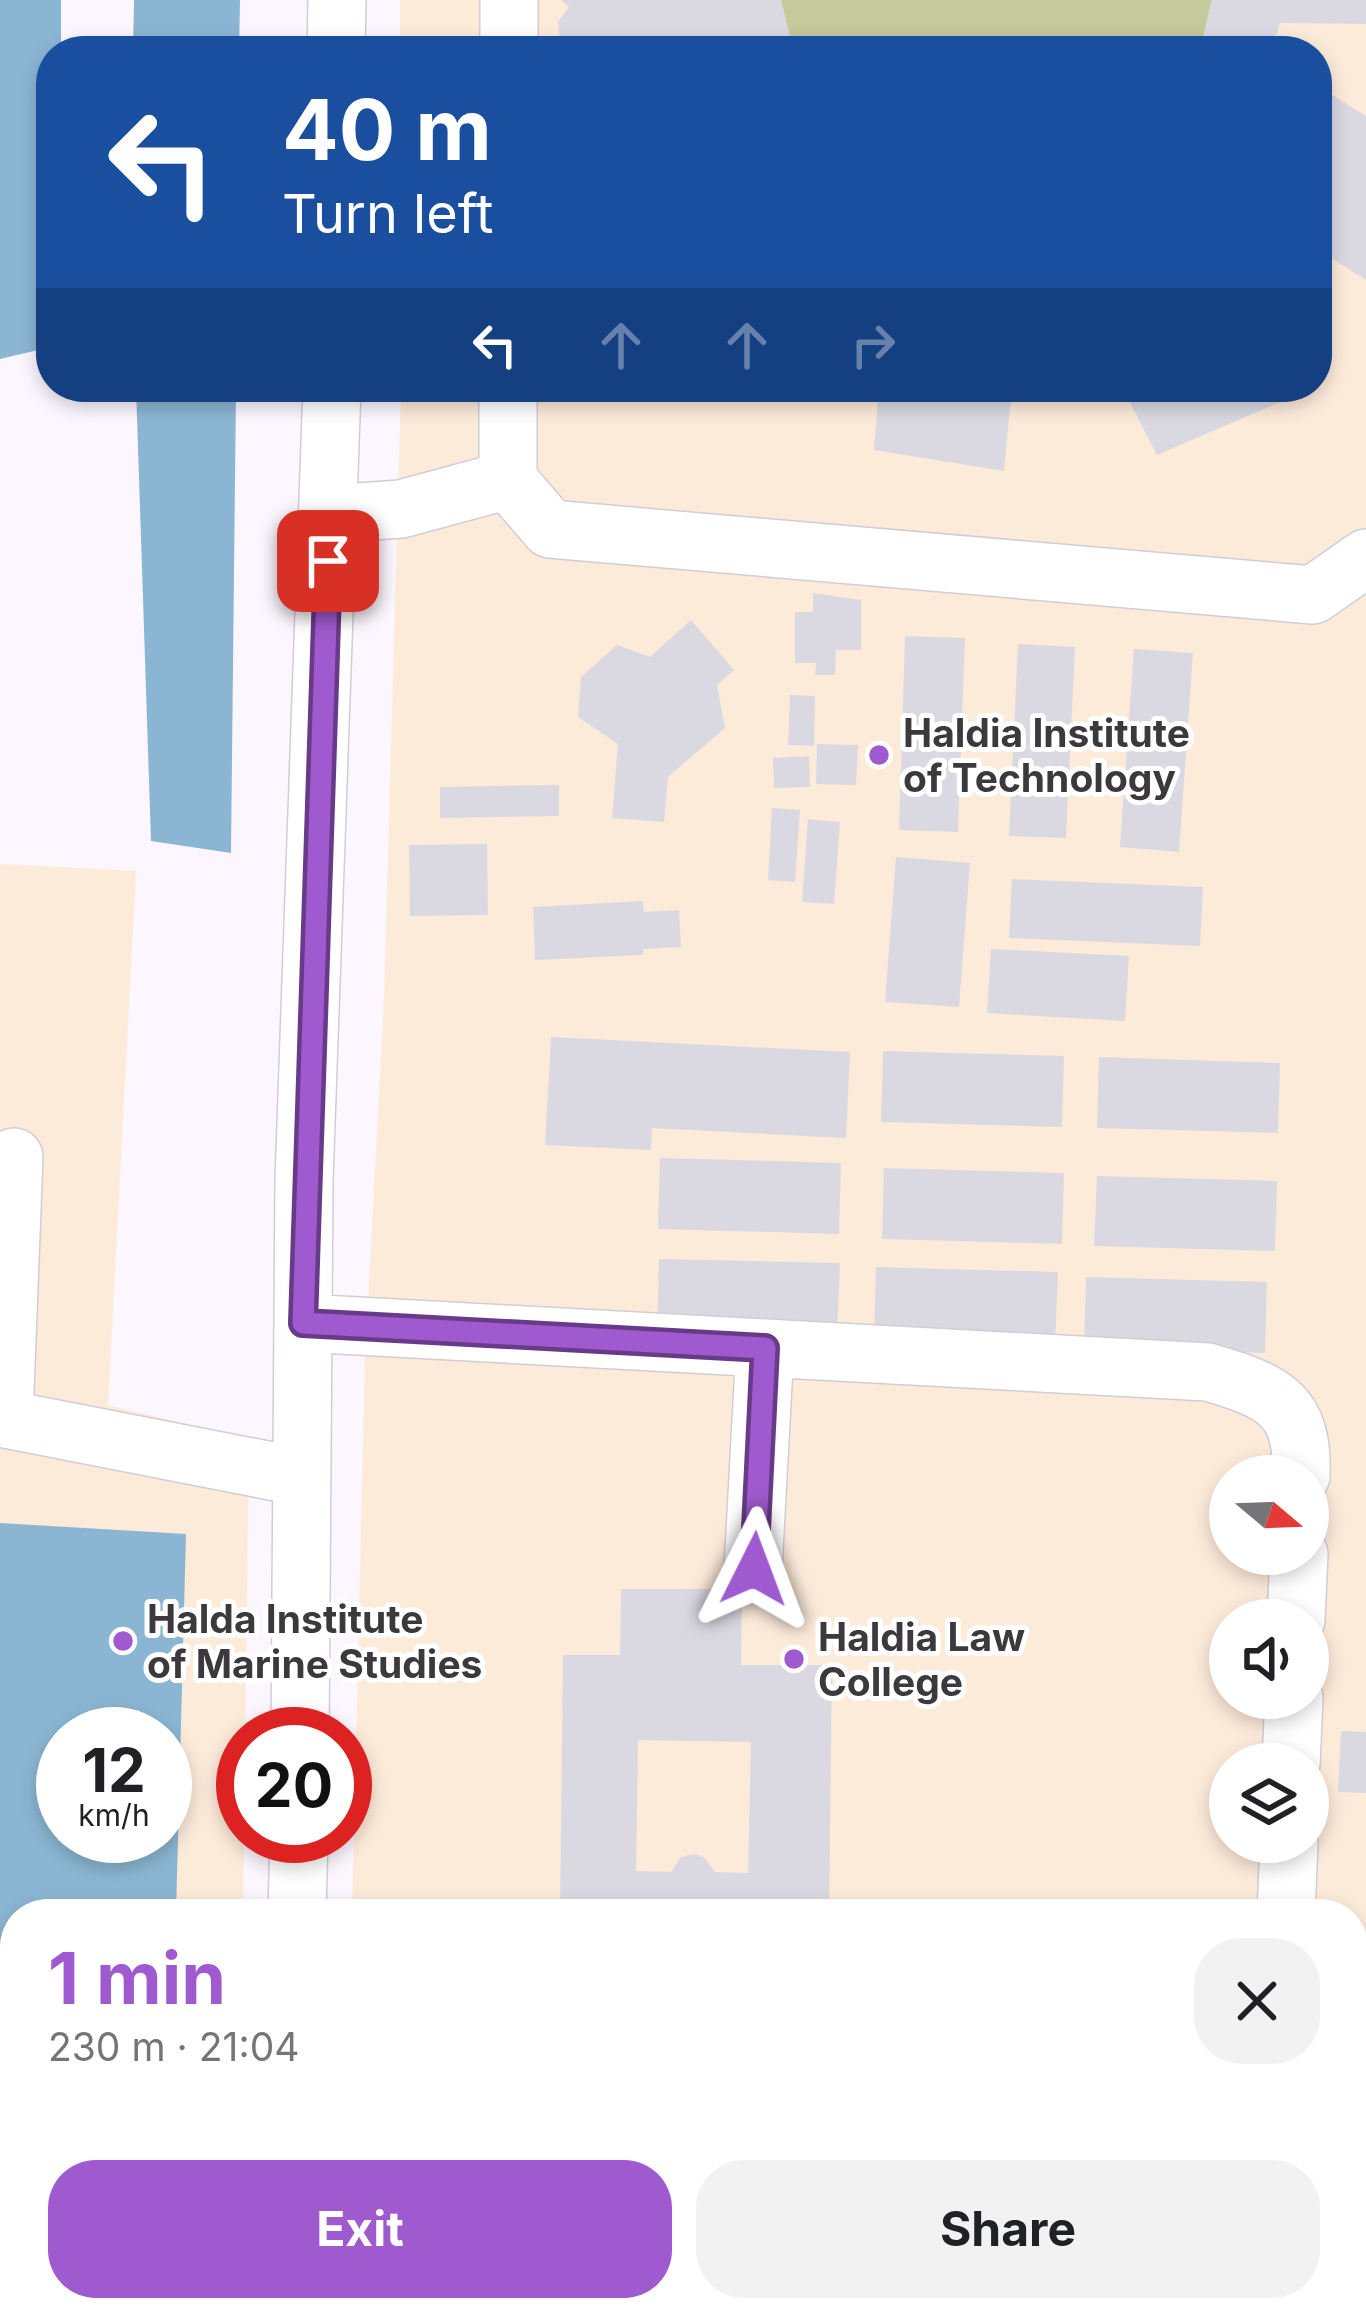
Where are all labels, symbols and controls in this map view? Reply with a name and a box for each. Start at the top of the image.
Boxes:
text: 40 m [282,79,492,180]
icon: left [84,84,240,240]
text: Turn left [282,181,493,246]
icon: left [462,312,528,378]
icon: ahead [588,312,654,378]
icon: ahead [714,312,780,378]
icon: right [840,312,906,378]
pin [277,510,379,612]
icon: arrive [295,528,361,594]
place label: Haldia Institute of Technology [903,709,1190,801]
marker: Haldia Institute of Technology [866,742,892,768]
north arrow [1209,1455,1329,1575]
map controls [1209,1455,1329,1863]
position arrow [691,1506,817,1632]
place label: Halda Institute of Marine Studies [147,1595,482,1687]
button: sound [1209,1599,1329,1719]
place label: Haldia Law College [818,1613,1025,1705]
marker: Halda Institute of Marine Studies [110,1628,136,1654]
marker: Haldia Law College [781,1646,807,1672]
speed limit sign: 20 [216,1707,372,1863]
text: 12 [82,1734,146,1806]
button: layers [1209,1743,1329,1863]
text: km/h [78,1797,150,1833]
text: 1 min [48,1934,226,2021]
button: close [1194,1938,1320,2064]
text: 230 m · 21:04 [48,2023,299,2070]
button: Exit [48,2160,672,2298]
button: Share [696,2160,1320,2298]

